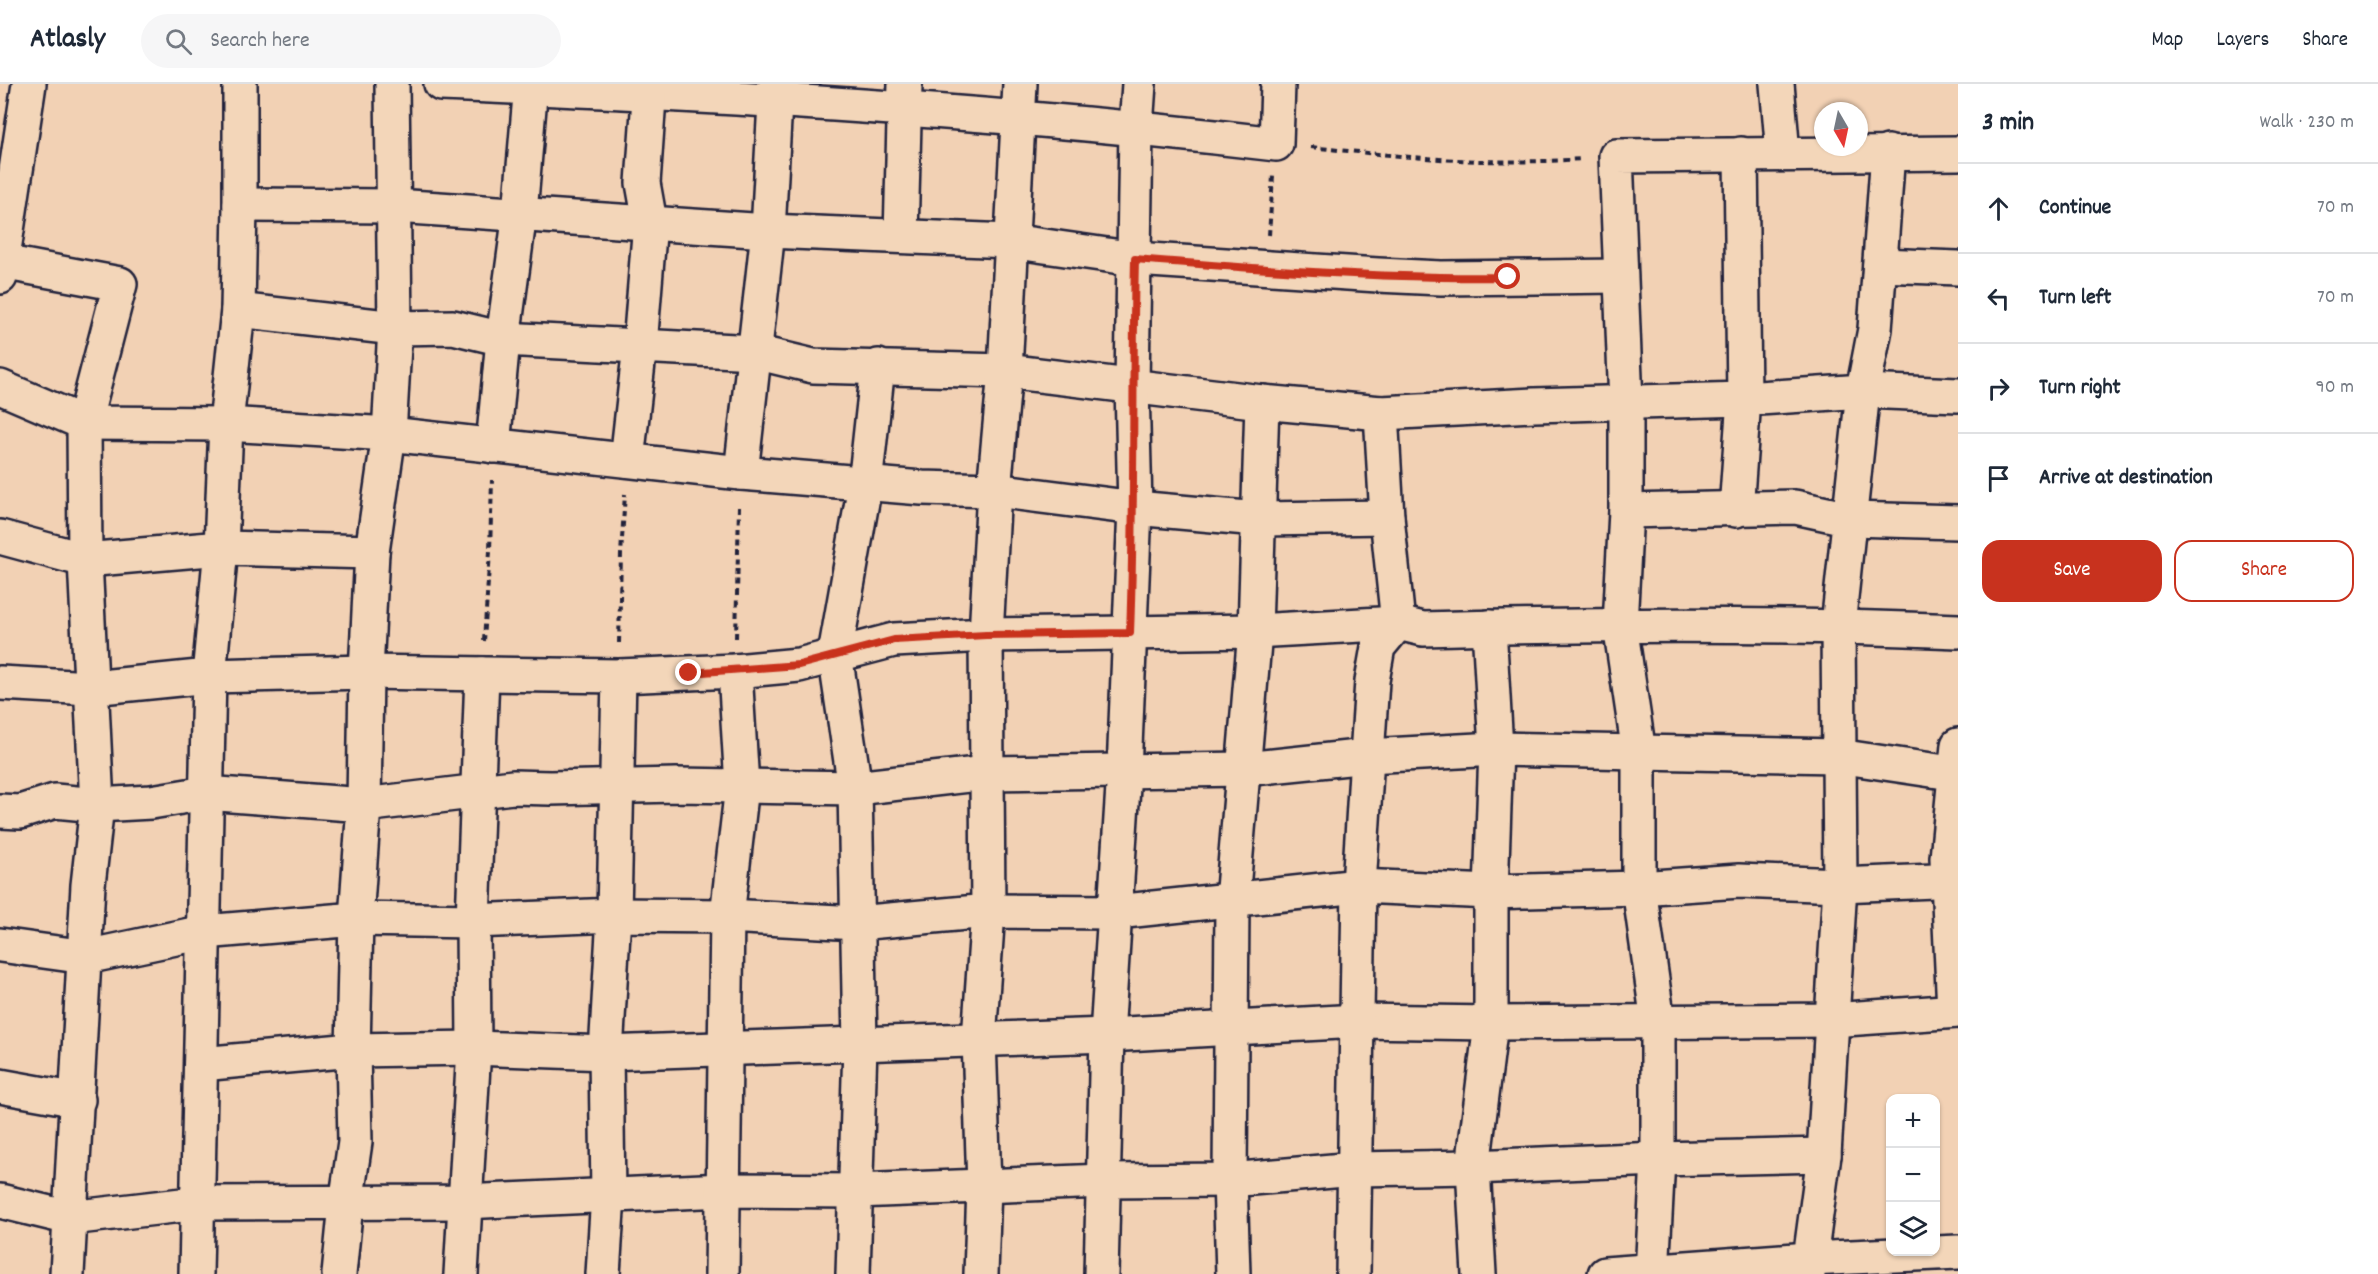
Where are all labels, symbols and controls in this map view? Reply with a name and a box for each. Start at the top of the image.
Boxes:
search box [141,14,561,68]
text: Atlasly [30,21,105,61]
icon: search [162,25,195,58]
text: Search here [210,26,310,57]
text: Map [2152,26,2183,56]
text: Layers [2216,26,2269,56]
text: Share [2302,26,2348,56]
north arrow [1814,102,1868,156]
text: 3 min [1982,105,2034,142]
text: Walk · 230 m [2260,109,2354,137]
icon: ahead [1982,192,2015,225]
text: Continue [2039,193,2111,224]
text: 70 m [2317,194,2354,222]
route start [1494,263,1520,289]
icon: left [1982,282,2015,315]
text: Turn left [2039,283,2111,314]
text: 70 m [2317,284,2354,312]
icon: right [1982,372,2015,405]
text: Turn right [2039,373,2121,404]
text: 90 m [2316,374,2354,402]
icon: arrive [1982,462,2015,495]
text: Arrive at destination [2039,463,2213,494]
button: Save [1982,540,2162,602]
button: Share [2174,540,2354,602]
route end [675,659,701,685]
map controls [1886,1094,1940,1256]
button: + [1886,1094,1940,1148]
button: − [1886,1148,1940,1202]
button: layers [1886,1202,1940,1256]

